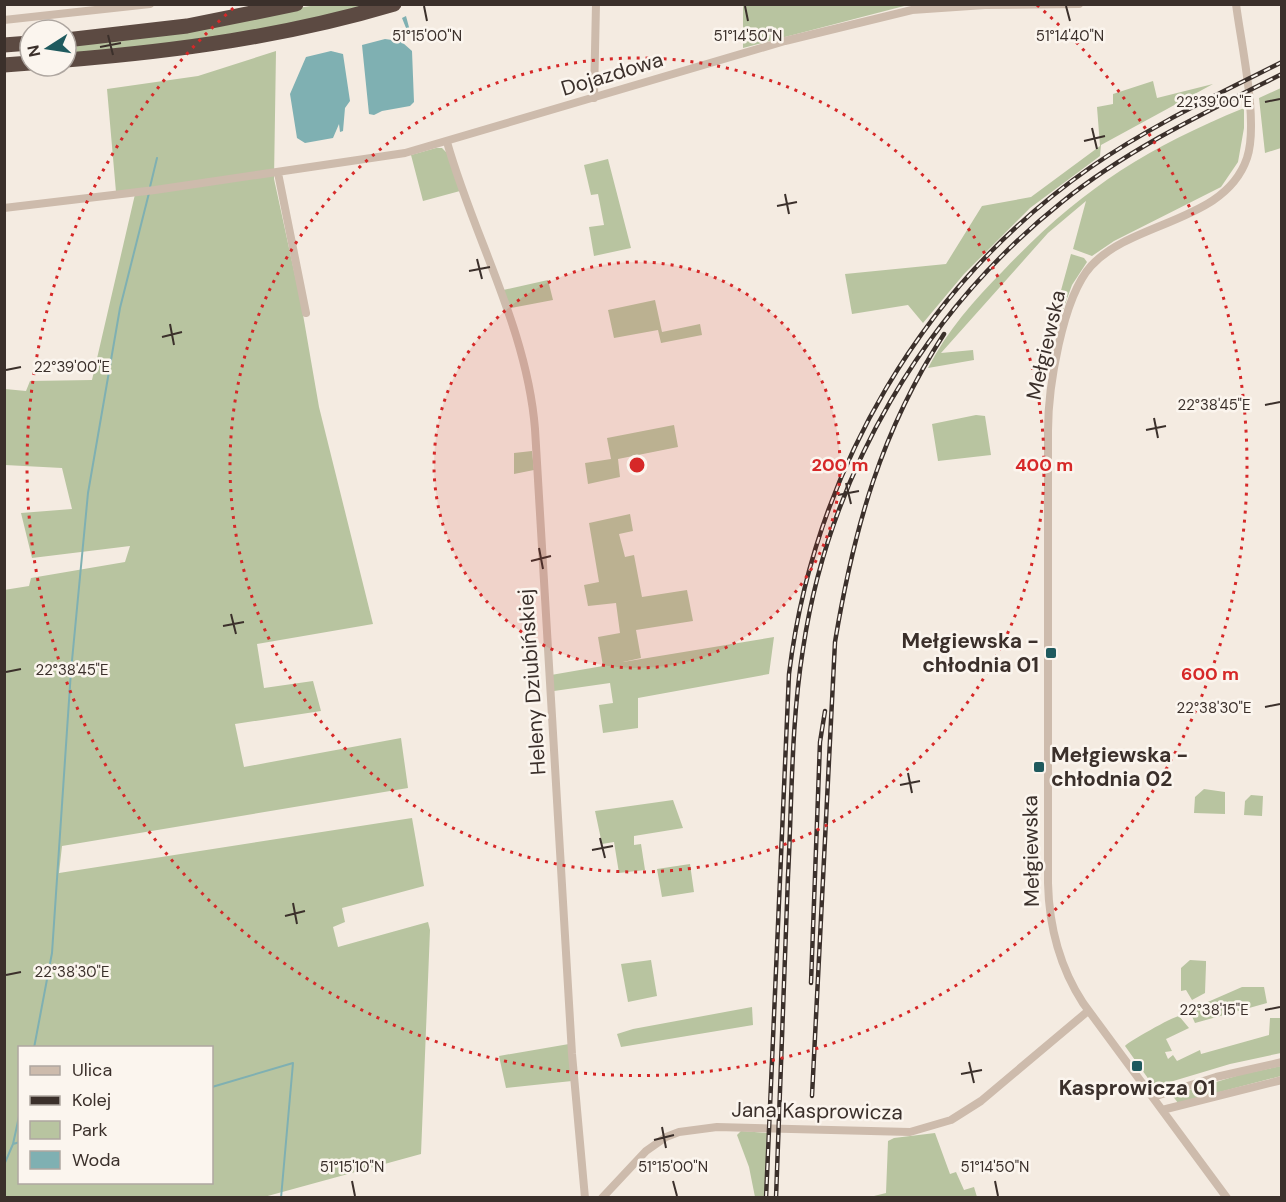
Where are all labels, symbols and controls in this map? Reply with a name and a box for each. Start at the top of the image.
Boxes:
north arrow [18,18,78,78]
text: 51°15'00"N [392,26,462,46]
text: 51°14'50"N [714,26,782,46]
text: 51°14'40"N [1036,26,1104,46]
text: N [22,43,45,59]
street label: Dojazdowa [558,45,666,103]
text: 22°39'00"E [1176,92,1252,112]
street label: Mełgiewska [1020,287,1072,403]
text: 22°39'00"E [34,357,110,377]
text: 22°38'45"E [1178,395,1250,415]
text: 200 m [812,453,868,477]
text: 400 m [1015,453,1073,477]
centre of rings [627,455,647,475]
street label: Heleny Dziubińskiej [512,588,552,776]
place label: Mełgiewska - chłodnia 01 [902,627,1039,679]
marker: Mełgiewska - chłodnia 01 [1044,646,1058,660]
text: 22°38'45"E [36,660,108,680]
text: 600 m [1181,662,1239,686]
text: 22°38'30"E [1177,698,1251,718]
place label: Mełgiewska - chłodnia 02 [1051,741,1188,793]
marker: Mełgiewska - chłodnia 02 [1032,760,1046,774]
street label: Mełgiewska [1016,795,1046,907]
text: 22°38'30"E [35,962,109,982]
text: 22°38'15"E [1179,1000,1249,1020]
legend [18,1046,213,1184]
text: Ulica [72,1058,112,1082]
marker: Kasprowicza 01 [1130,1059,1144,1073]
place label: Kasprowicza 01 [1059,1074,1215,1102]
text: Kolej [72,1088,111,1112]
street label: Jana Kasprowicza [731,1096,903,1126]
text: Park [72,1118,108,1142]
text: Woda [72,1148,120,1172]
text: 51°15'10"N [320,1157,384,1177]
text: 51°15'00"N [638,1157,708,1177]
text: 51°14'50"N [961,1157,1029,1177]

